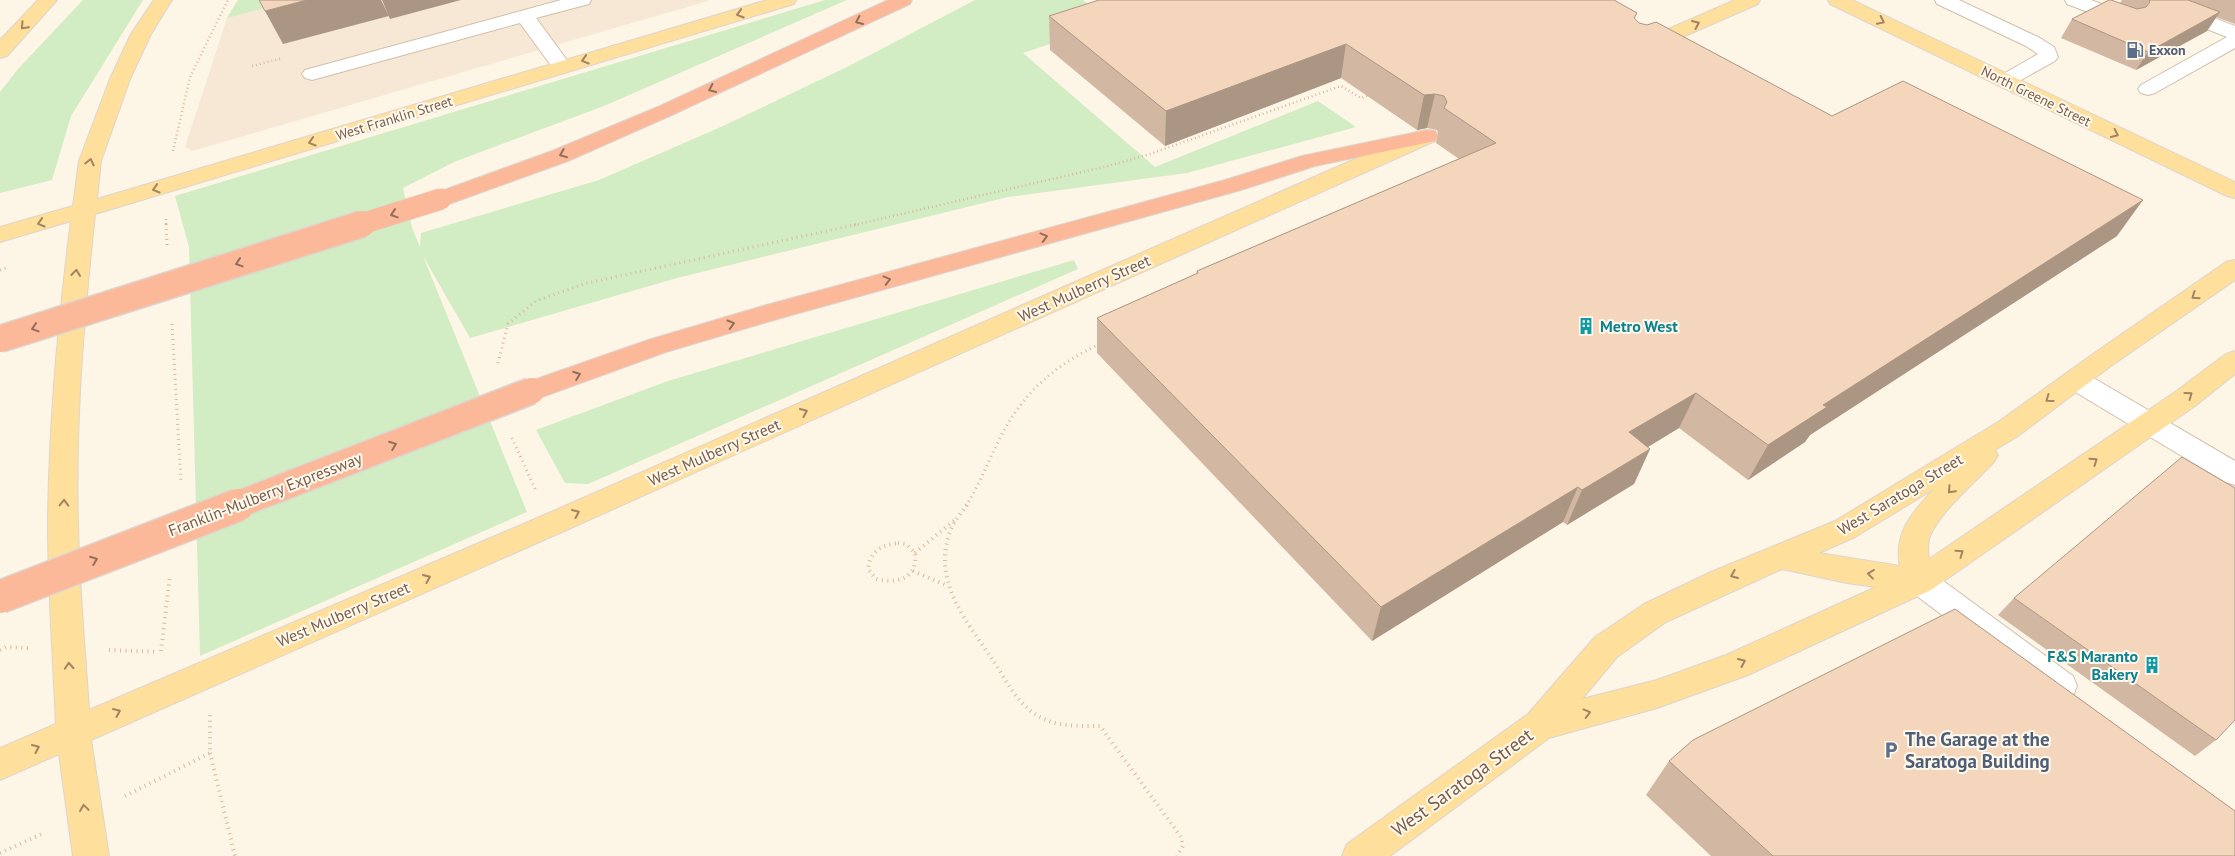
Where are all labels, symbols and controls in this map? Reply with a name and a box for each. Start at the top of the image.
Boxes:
one-way arrow [737,8,745,18]
one-way arrow [855,14,864,25]
one-way arrow [1876,15,1885,25]
one-way arrow [21,20,30,29]
one-way arrow [1691,20,1700,31]
fuel station icon: Exxon [2125,40,2145,60]
place label: Exxon [2149,41,2186,59]
one-way arrow [581,55,589,65]
street label: North Greene Street [1978,62,2094,130]
one-way arrow [708,83,717,93]
street label: West Franklin Street [334,92,455,144]
one-way arrow [2110,127,2119,138]
one-way arrow [308,137,316,147]
one-way arrow [559,148,568,159]
one-way arrow [84,158,95,167]
one-way arrow [152,183,160,193]
one-way arrow [390,208,399,218]
one-way arrow [38,217,46,227]
one-way arrow [1040,232,1049,243]
street label: West Mulberry Street [1015,250,1154,326]
one-way arrow [236,257,244,267]
one-way arrow [70,269,81,277]
one-way arrow [883,275,892,286]
one-way arrow [2191,290,2201,299]
building icon: Metro West [1576,316,1596,336]
place label: Metro West [1600,316,1678,336]
one-way arrow [726,319,735,329]
one-way arrow [31,323,39,333]
one-way arrow [572,371,580,381]
one-way arrow [2183,392,2193,401]
one-way arrow [2046,394,2055,402]
one-way arrow [799,407,808,418]
street label: West Mulberry Street [645,414,784,490]
one-way arrow [388,441,397,451]
street label: Franklin-Mulberry Expressway [165,448,365,540]
street label: West Saratoga Street [1834,448,1967,539]
one-way arrow [2088,458,2097,467]
one-way arrow [1948,485,1957,494]
one-way arrow [59,499,69,507]
one-way arrow [571,509,580,519]
one-way arrow [1954,550,1964,559]
one-way arrow [90,556,98,566]
one-way arrow [1730,569,1739,580]
one-way arrow [1867,570,1876,580]
one-way arrow [422,573,431,584]
street label: West Mulberry Street [273,577,413,651]
place label: F&S Maranto Bakery [2047,646,2138,684]
building icon: F&S Maranto Bakery [2142,655,2162,675]
one-way arrow [1737,658,1746,669]
one-way arrow [64,661,75,669]
one-way arrow [112,708,121,719]
one-way arrow [1583,708,1591,718]
street label: West Saratoga Street [1387,722,1538,841]
place label: The Garage at the Saratoga Building [1905,727,2050,773]
parking icon: The Garage at the Saratoga Building [1881,740,1901,760]
one-way arrow [31,744,40,754]
one-way arrow [79,803,90,811]

